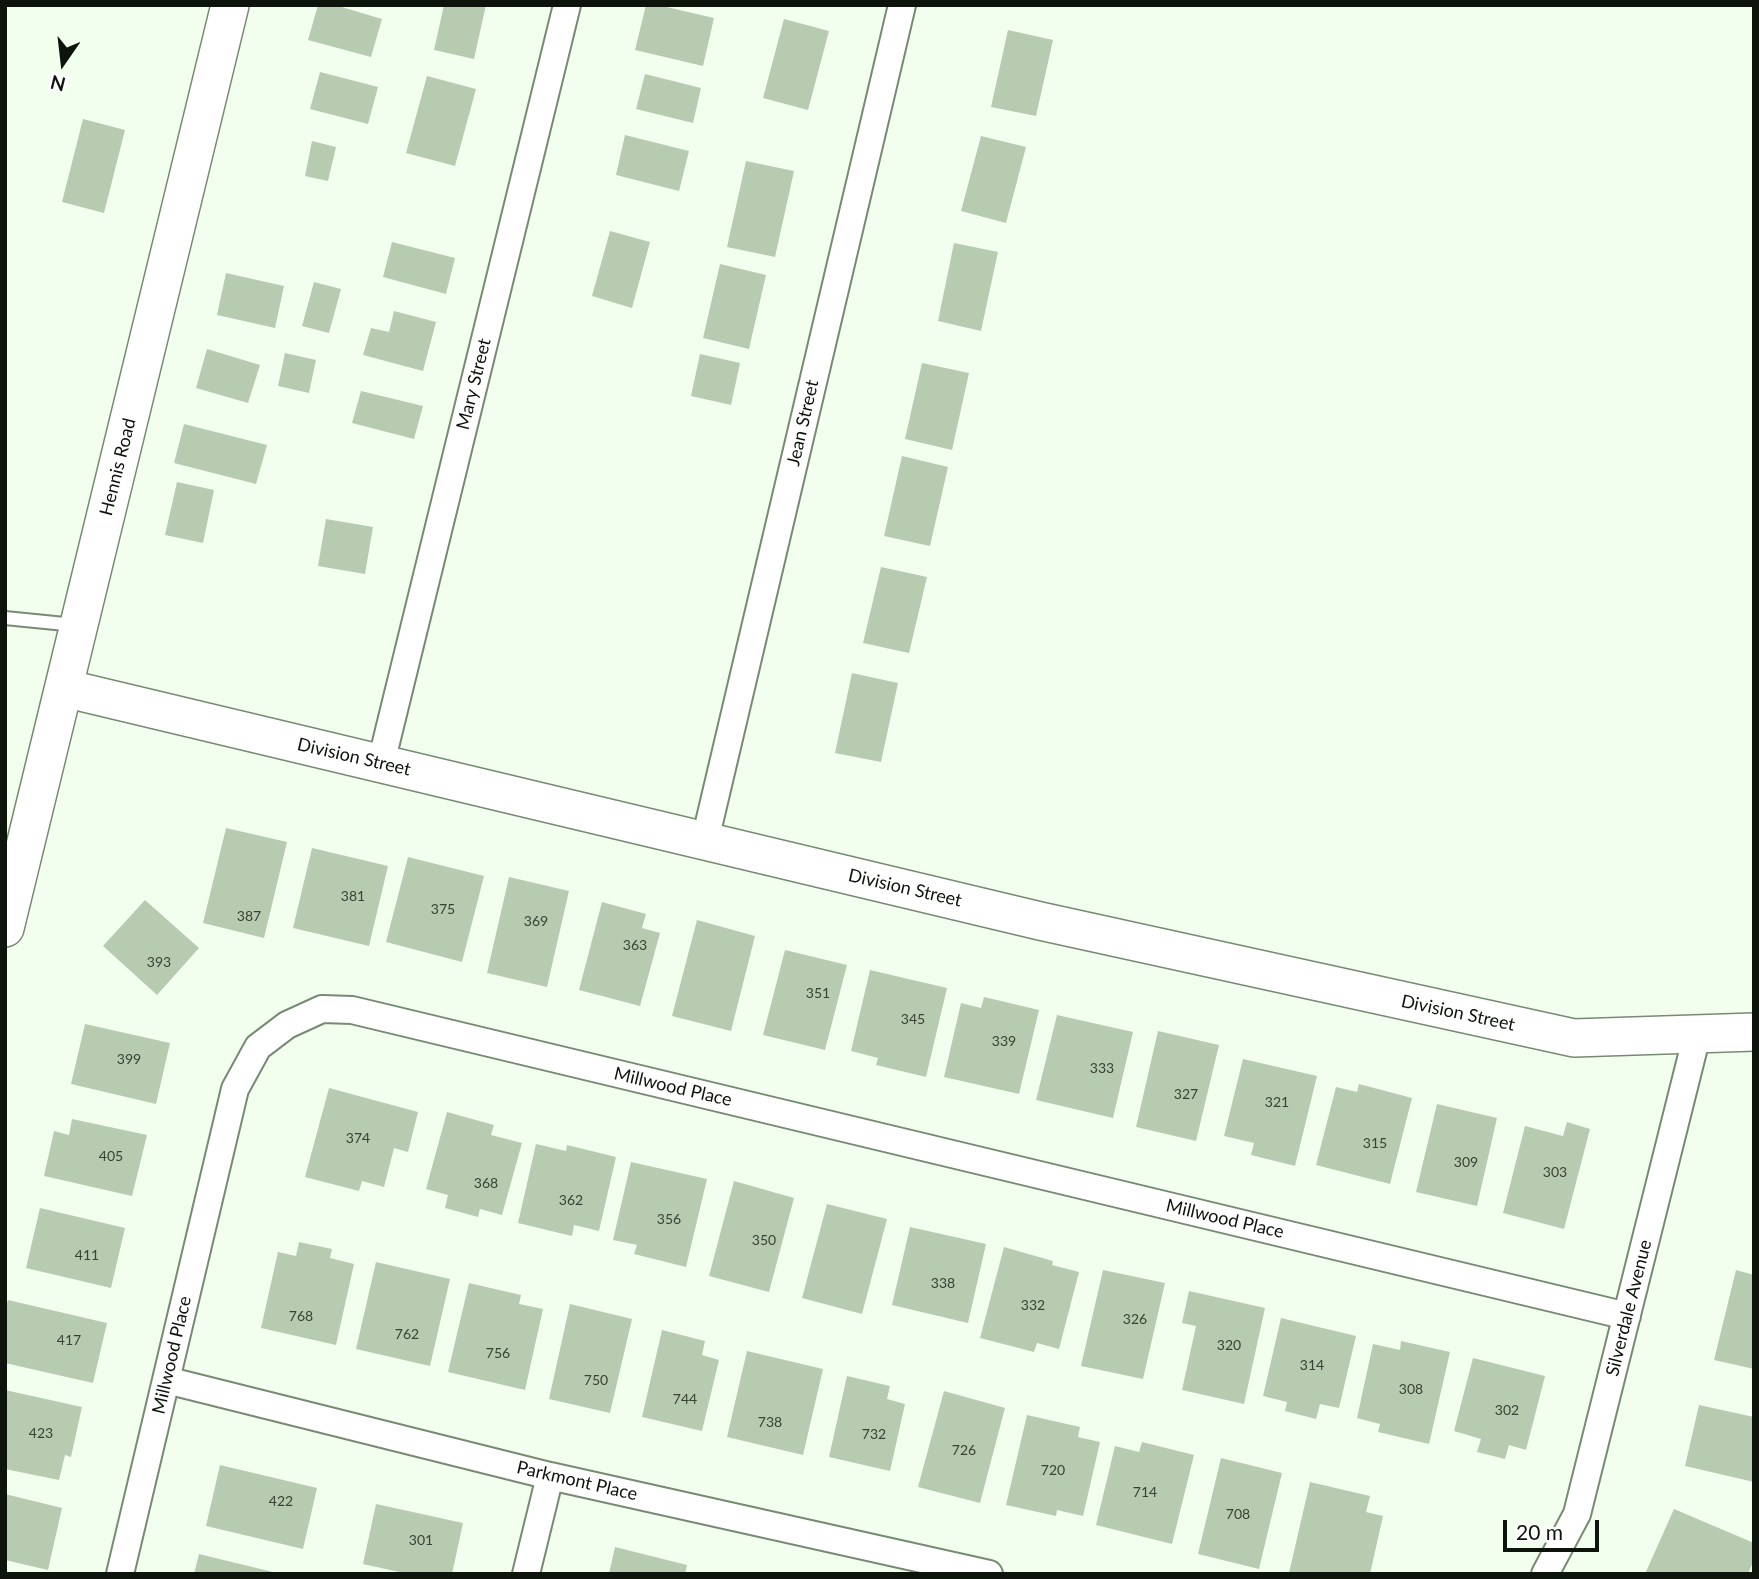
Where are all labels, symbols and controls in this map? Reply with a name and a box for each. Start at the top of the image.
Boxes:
north arrow [28,28,98,98]
text: N [48,71,68,97]
street label: Mary Street [452,336,496,432]
street label: Jean Street [783,378,823,468]
street label: Hennis Road [95,416,141,518]
street label: Division Street [295,733,413,781]
street label: Division Street [846,864,964,912]
house number: 381 [341,888,365,904]
house number: 375 [431,901,455,917]
house number: 387 [237,908,261,924]
house number: 369 [524,913,548,929]
house number: 363 [623,937,647,953]
house number: 393 [147,954,171,970]
house number: 351 [806,985,830,1001]
street label: Division Street [1399,990,1517,1036]
house number: 345 [901,1011,925,1027]
house number: 339 [992,1033,1016,1049]
house number: 399 [117,1051,141,1067]
house number: 333 [1090,1060,1114,1076]
street label: Millwood Place [612,1063,734,1111]
house number: 327 [1174,1086,1198,1102]
house number: 321 [1265,1094,1289,1110]
house number: 374 [346,1130,370,1146]
house number: 315 [1363,1135,1387,1151]
house number: 405 [99,1148,123,1164]
house number: 309 [1454,1154,1478,1170]
house number: 303 [1543,1164,1567,1180]
house number: 368 [474,1175,498,1191]
house number: 362 [559,1192,583,1208]
street label: Millwood Place [1164,1195,1286,1243]
house number: 356 [657,1211,681,1227]
house number: 350 [752,1232,776,1248]
street label: Silverdale Avenue [1602,1237,1656,1379]
house number: 411 [75,1247,99,1263]
house number: 338 [931,1275,955,1291]
street label: Millwood Place [148,1294,196,1416]
house number: 332 [1021,1297,1045,1313]
house number: 768 [289,1308,313,1324]
house number: 326 [1123,1311,1147,1327]
house number: 762 [395,1326,419,1342]
house number: 417 [57,1332,81,1348]
house number: 320 [1217,1337,1241,1353]
house number: 756 [486,1345,510,1361]
house number: 314 [1300,1357,1324,1373]
house number: 750 [584,1372,608,1388]
house number: 308 [1399,1381,1423,1397]
house number: 744 [673,1391,697,1407]
house number: 302 [1495,1402,1519,1418]
house number: 738 [758,1414,782,1430]
house number: 423 [29,1425,53,1441]
house number: 732 [862,1426,886,1442]
house number: 726 [952,1442,976,1458]
street label: Parkmont Place [515,1457,639,1505]
house number: 720 [1041,1462,1065,1478]
house number: 714 [1133,1484,1157,1500]
house number: 422 [269,1493,293,1509]
house number: 708 [1226,1506,1250,1522]
scale bar [1507,1506,1603,1550]
text: 20 m [1516,1519,1563,1544]
house number: 301 [409,1532,433,1548]

